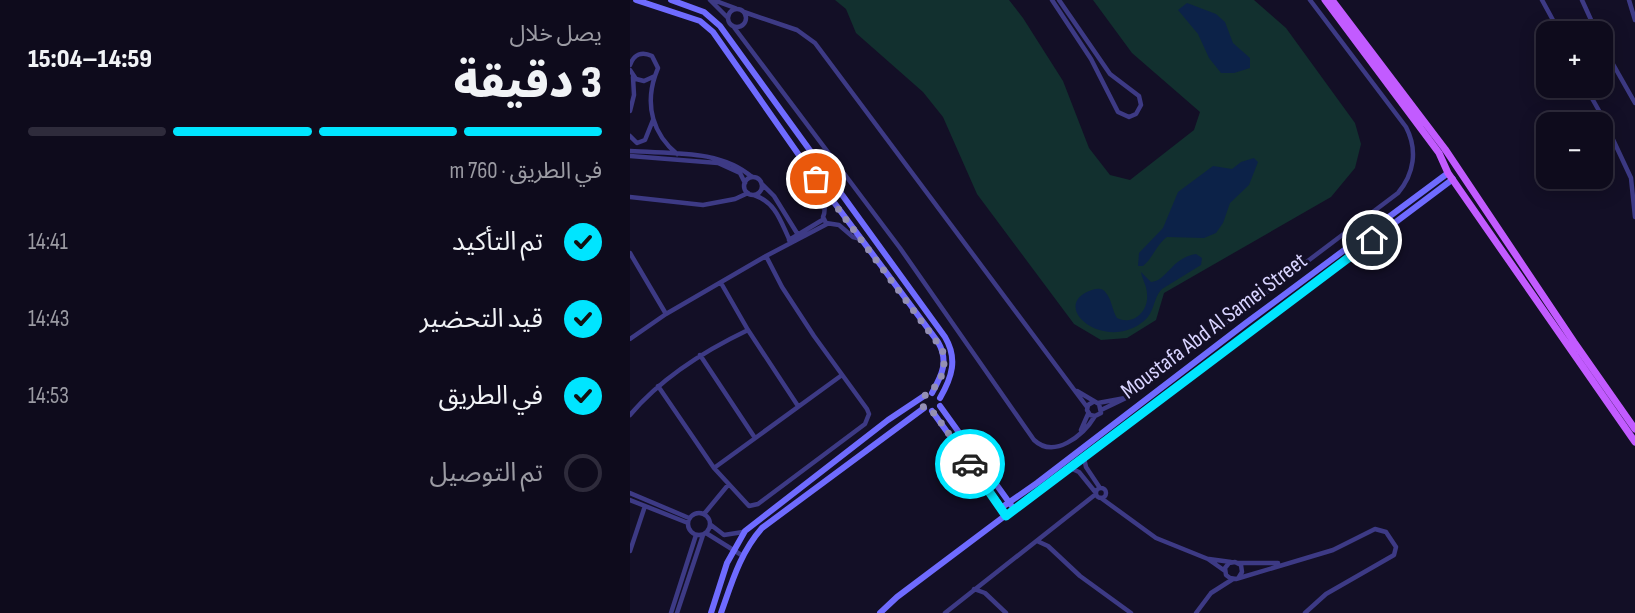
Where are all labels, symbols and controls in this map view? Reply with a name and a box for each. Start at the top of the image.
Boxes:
text: يصل خلال [510,20,602,48]
map controls [1536,21,1613,189]
button: + [1536,21,1613,98]
text: 14:59–15:04 [28,44,152,75]
text: 3 دقيقة [454,56,602,111]
button: − [1536,112,1613,189]
pin [786,149,846,209]
text: في الطريق · 760 m [450,157,602,185]
icon: bag [797,160,835,198]
pin [1342,210,1402,270]
icon: home [1353,221,1391,259]
icon: check [564,223,602,261]
text: تم التأكيد [452,227,543,258]
text: 14:41 [28,228,68,256]
street label: Moustafa Abd Al Samei Street [1115,247,1313,405]
icon: check [564,300,602,338]
text: قيد التحضير [420,304,543,335]
text: 14:43 [28,305,69,333]
icon: check [564,377,602,415]
text: في الطريق [438,381,543,412]
text: 14:53 [28,382,69,410]
courier [935,429,1005,499]
icon: car [951,445,989,483]
text: تم التوصيل [429,458,543,489]

